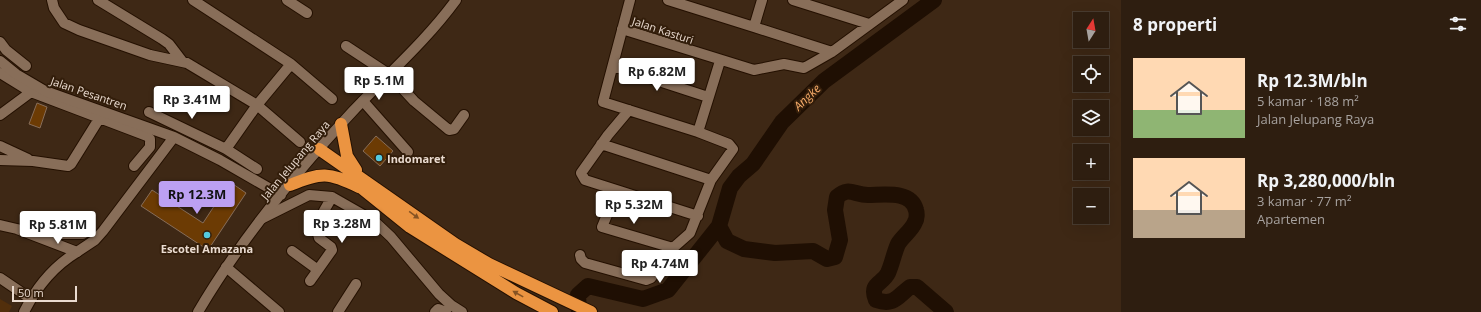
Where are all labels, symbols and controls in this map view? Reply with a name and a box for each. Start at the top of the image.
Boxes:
north arrow [1073,12,1109,48]
map controls [1073,12,1109,224]
street label: Jalan Kasturi [629,13,696,47]
text: 8 properti [1133,13,1217,36]
icon: filters [1447,13,1469,35]
button: locate [1073,56,1109,92]
pin: Rp 6.82M [616,58,698,92]
text: Rp 6.82M [628,62,686,80]
pin: Rp 5.1M [342,67,416,101]
text: Rp 12.3M/bln [1257,69,1368,92]
text: Rp 5.1M [353,71,405,89]
street label: Jalan Pesantren [48,73,129,113]
icon: home [1165,74,1213,122]
water label: Angke [789,80,824,115]
pin: Rp 3.41M [151,86,233,120]
text: Rp 3.41M [163,90,221,108]
text: 5 kamar · 188 m² [1257,92,1359,110]
button: layers [1073,100,1109,136]
text: Jalan Jelupang Raya [1257,110,1374,128]
street label: Jalan Jelupang Raya [257,117,333,204]
button: + [1073,144,1109,180]
place label: Indomaret [387,151,446,166]
marker: Indomaret [374,153,384,163]
text: Rp 3,280,000/bln [1257,169,1395,192]
icon: home [1165,174,1213,222]
pin: Rp 12.3M [156,181,238,215]
text: Rp 12.3M [168,185,226,203]
button: − [1073,188,1109,224]
pin: Rp 5.32M [593,191,675,225]
text: 3 kamar · 77 m² [1257,192,1351,210]
text: Rp 5.32M [605,195,663,213]
pin: Rp 3.28M [301,210,383,244]
text: Apartemen [1257,210,1325,228]
pin: Rp 5.81M [17,211,99,245]
one-way arrow [409,211,420,220]
text: Rp 3.28M [313,214,371,232]
text: Rp 5.81M [29,215,87,233]
marker: Escotel Amazana [202,230,212,240]
place label: Escotel Amazana [161,241,253,256]
pin: Rp 4.74M [619,250,701,284]
text: Rp 4.74M [631,254,689,272]
scale bar [12,284,77,303]
text: 50 m [18,285,44,300]
one-way arrow [512,290,524,297]

